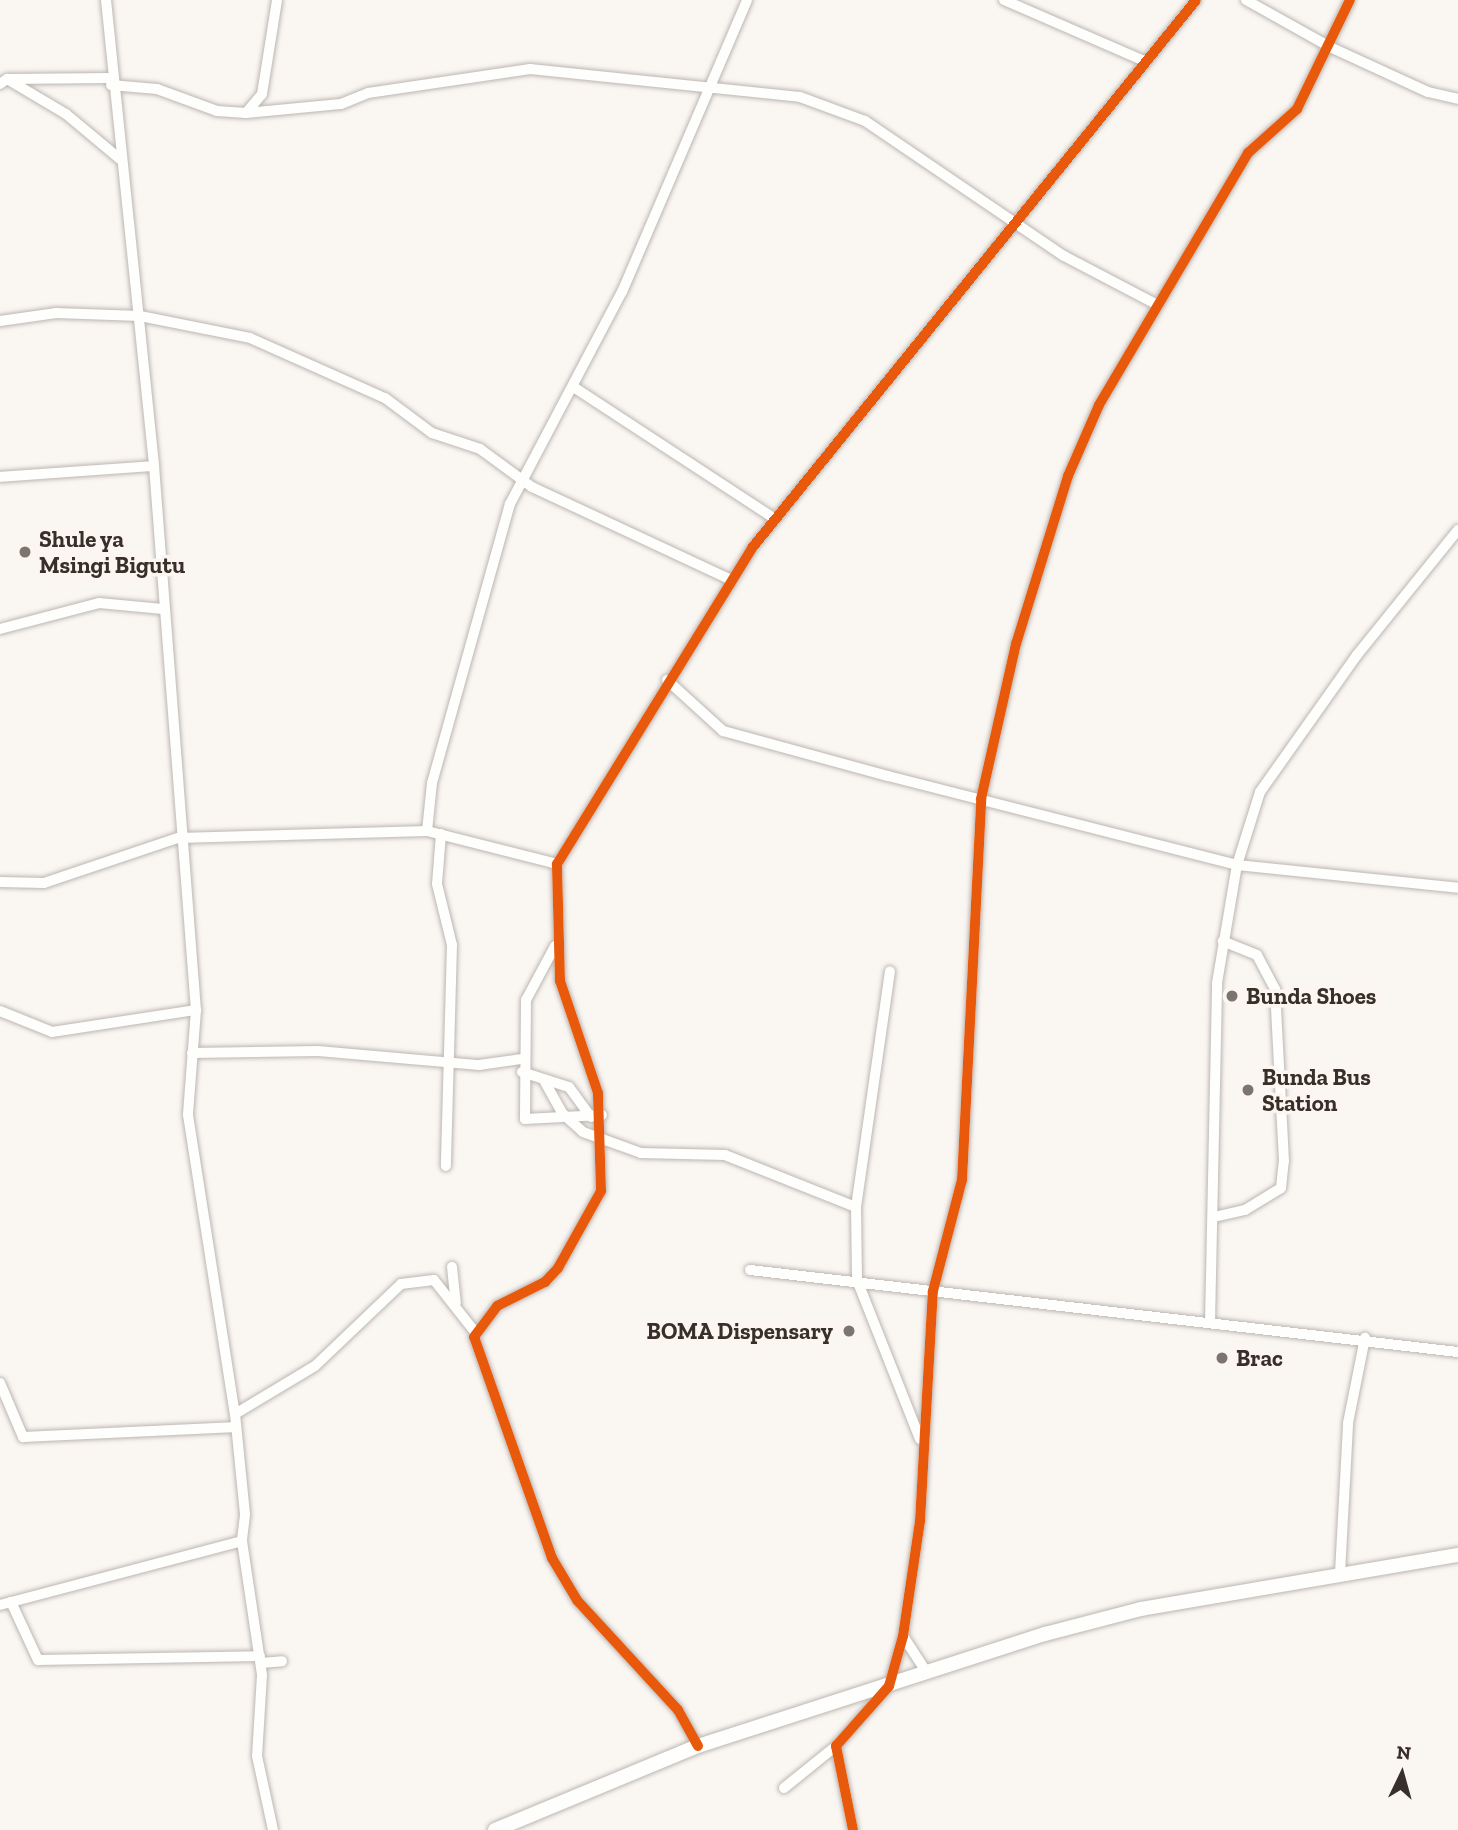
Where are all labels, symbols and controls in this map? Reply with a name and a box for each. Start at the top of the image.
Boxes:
place label: Shule ya Msingi Bigutu [39,525,185,579]
marker: Shule ya Msingi Bigutu [17,544,33,560]
place label: Bunda Shoes [1246,982,1376,1010]
marker: Bunda Shoes [1224,988,1240,1004]
place label: Bunda Bus Station [1262,1063,1371,1117]
marker: Bunda Bus Station [1240,1082,1256,1098]
place label: BOMA Dispensary [646,1317,833,1345]
marker: BOMA Dispensary [839,1321,859,1341]
place label: Brac [1236,1344,1283,1372]
marker: Brac [1214,1350,1230,1366]
north arrow [1367,1739,1437,1809]
text: N [1396,1740,1412,1765]

